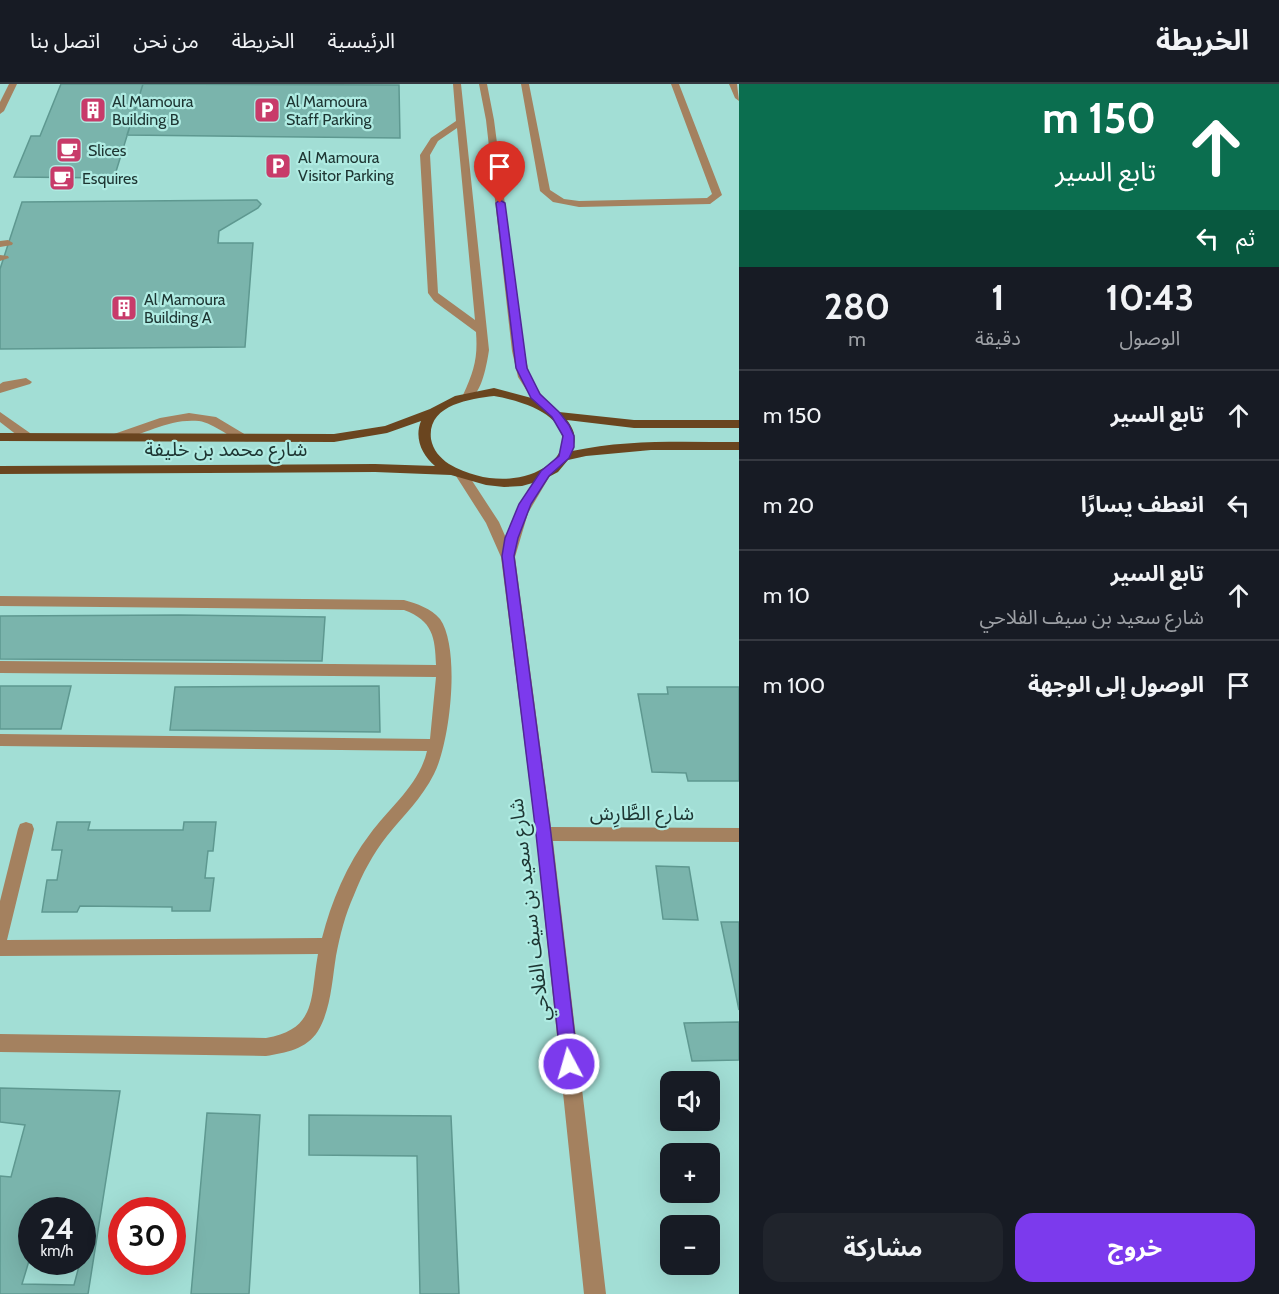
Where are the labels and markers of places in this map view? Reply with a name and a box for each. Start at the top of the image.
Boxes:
place label: Al Mamoura Building B [112,92,194,129]
place label: Al Mamoura Staff Parking [286,92,372,129]
building icon: Al Mamoura Building B [78,95,108,125]
parking icon: Al Mamoura Staff Parking [252,95,282,125]
cafe icon: Slices [54,135,84,165]
place label: Slices [88,141,127,160]
pin [474,141,525,203]
place label: Al Mamoura Visitor Parking [298,148,395,185]
parking icon: Al Mamoura Visitor Parking [263,151,293,181]
cafe icon: Esquires [47,163,77,193]
place label: Esquires [82,169,138,188]
place label: Al Mamoura Building A [144,290,226,327]
building icon: Al Mamoura Building A [109,293,139,323]

